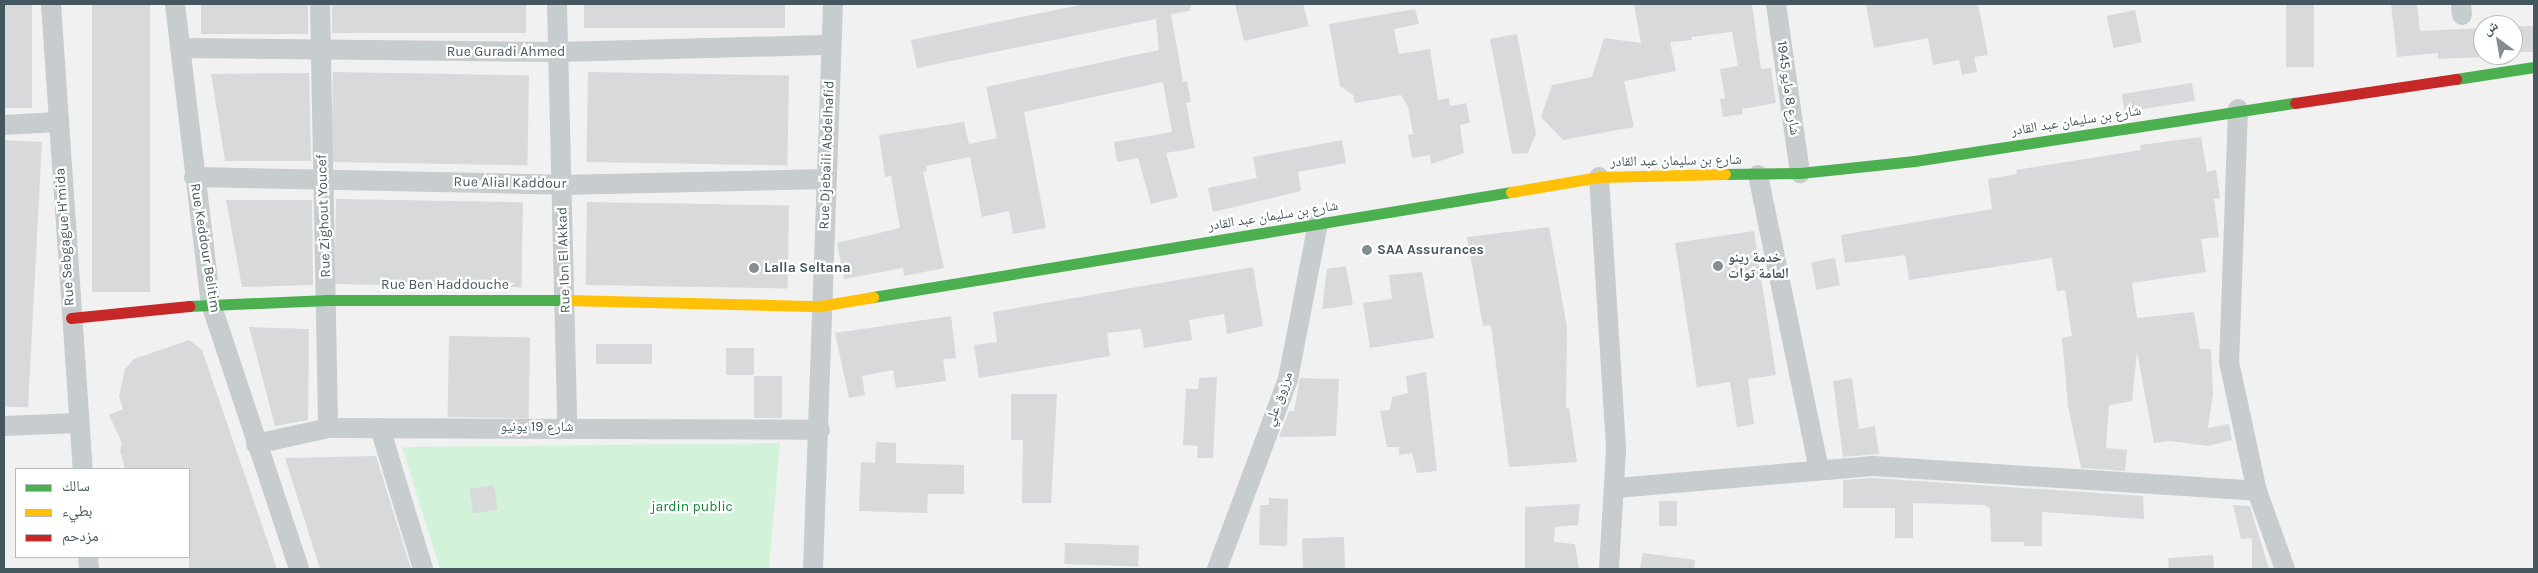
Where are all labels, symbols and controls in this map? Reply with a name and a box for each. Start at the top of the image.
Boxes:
north arrow [2473,15,2523,65]
text: ش [2480,17,2501,39]
street label: شارع 8 مايو 1945 [1773,40,1803,136]
street label: Rue Guradi Ahmed [447,44,565,60]
street label: Rue Djebaili Abdelhafid [816,80,838,230]
street label: شارع بن سليمان عبد القادر [2010,102,2142,140]
street label: شارع بن سليمان عبد القادر [1610,151,1742,171]
street label: Rue Zighout Youcef [313,154,335,278]
street label: Rue Sebgague H'mida [52,167,78,307]
street label: Rue Alial Kaddour [454,174,566,192]
street label: Rue Keddour Belitim [186,182,224,314]
street label: شارع بن سليمان عبد القادر [1207,197,1339,235]
street label: Rue Ibn El Akkad [554,206,574,314]
place label: SAA Assurances [1377,242,1484,258]
marker: SAA Assurances [1361,244,1373,256]
place label: خدمة رينو العامة توات [1728,250,1789,282]
place label: Lalla Seltana [764,260,851,276]
marker: خدمة رينو العامة توات [1712,260,1724,272]
marker: Lalla Seltana [748,262,760,274]
street label: Rue Ben Haddouche [381,277,509,293]
street label: مرزوق علي [1261,370,1297,428]
street label: شارع 19 يونيو [501,419,573,435]
legend [15,468,190,558]
text: سالك [62,477,90,495]
park label: jardin public [651,499,733,515]
text: بطيء [62,502,92,520]
text: مزدحم [62,527,99,545]

